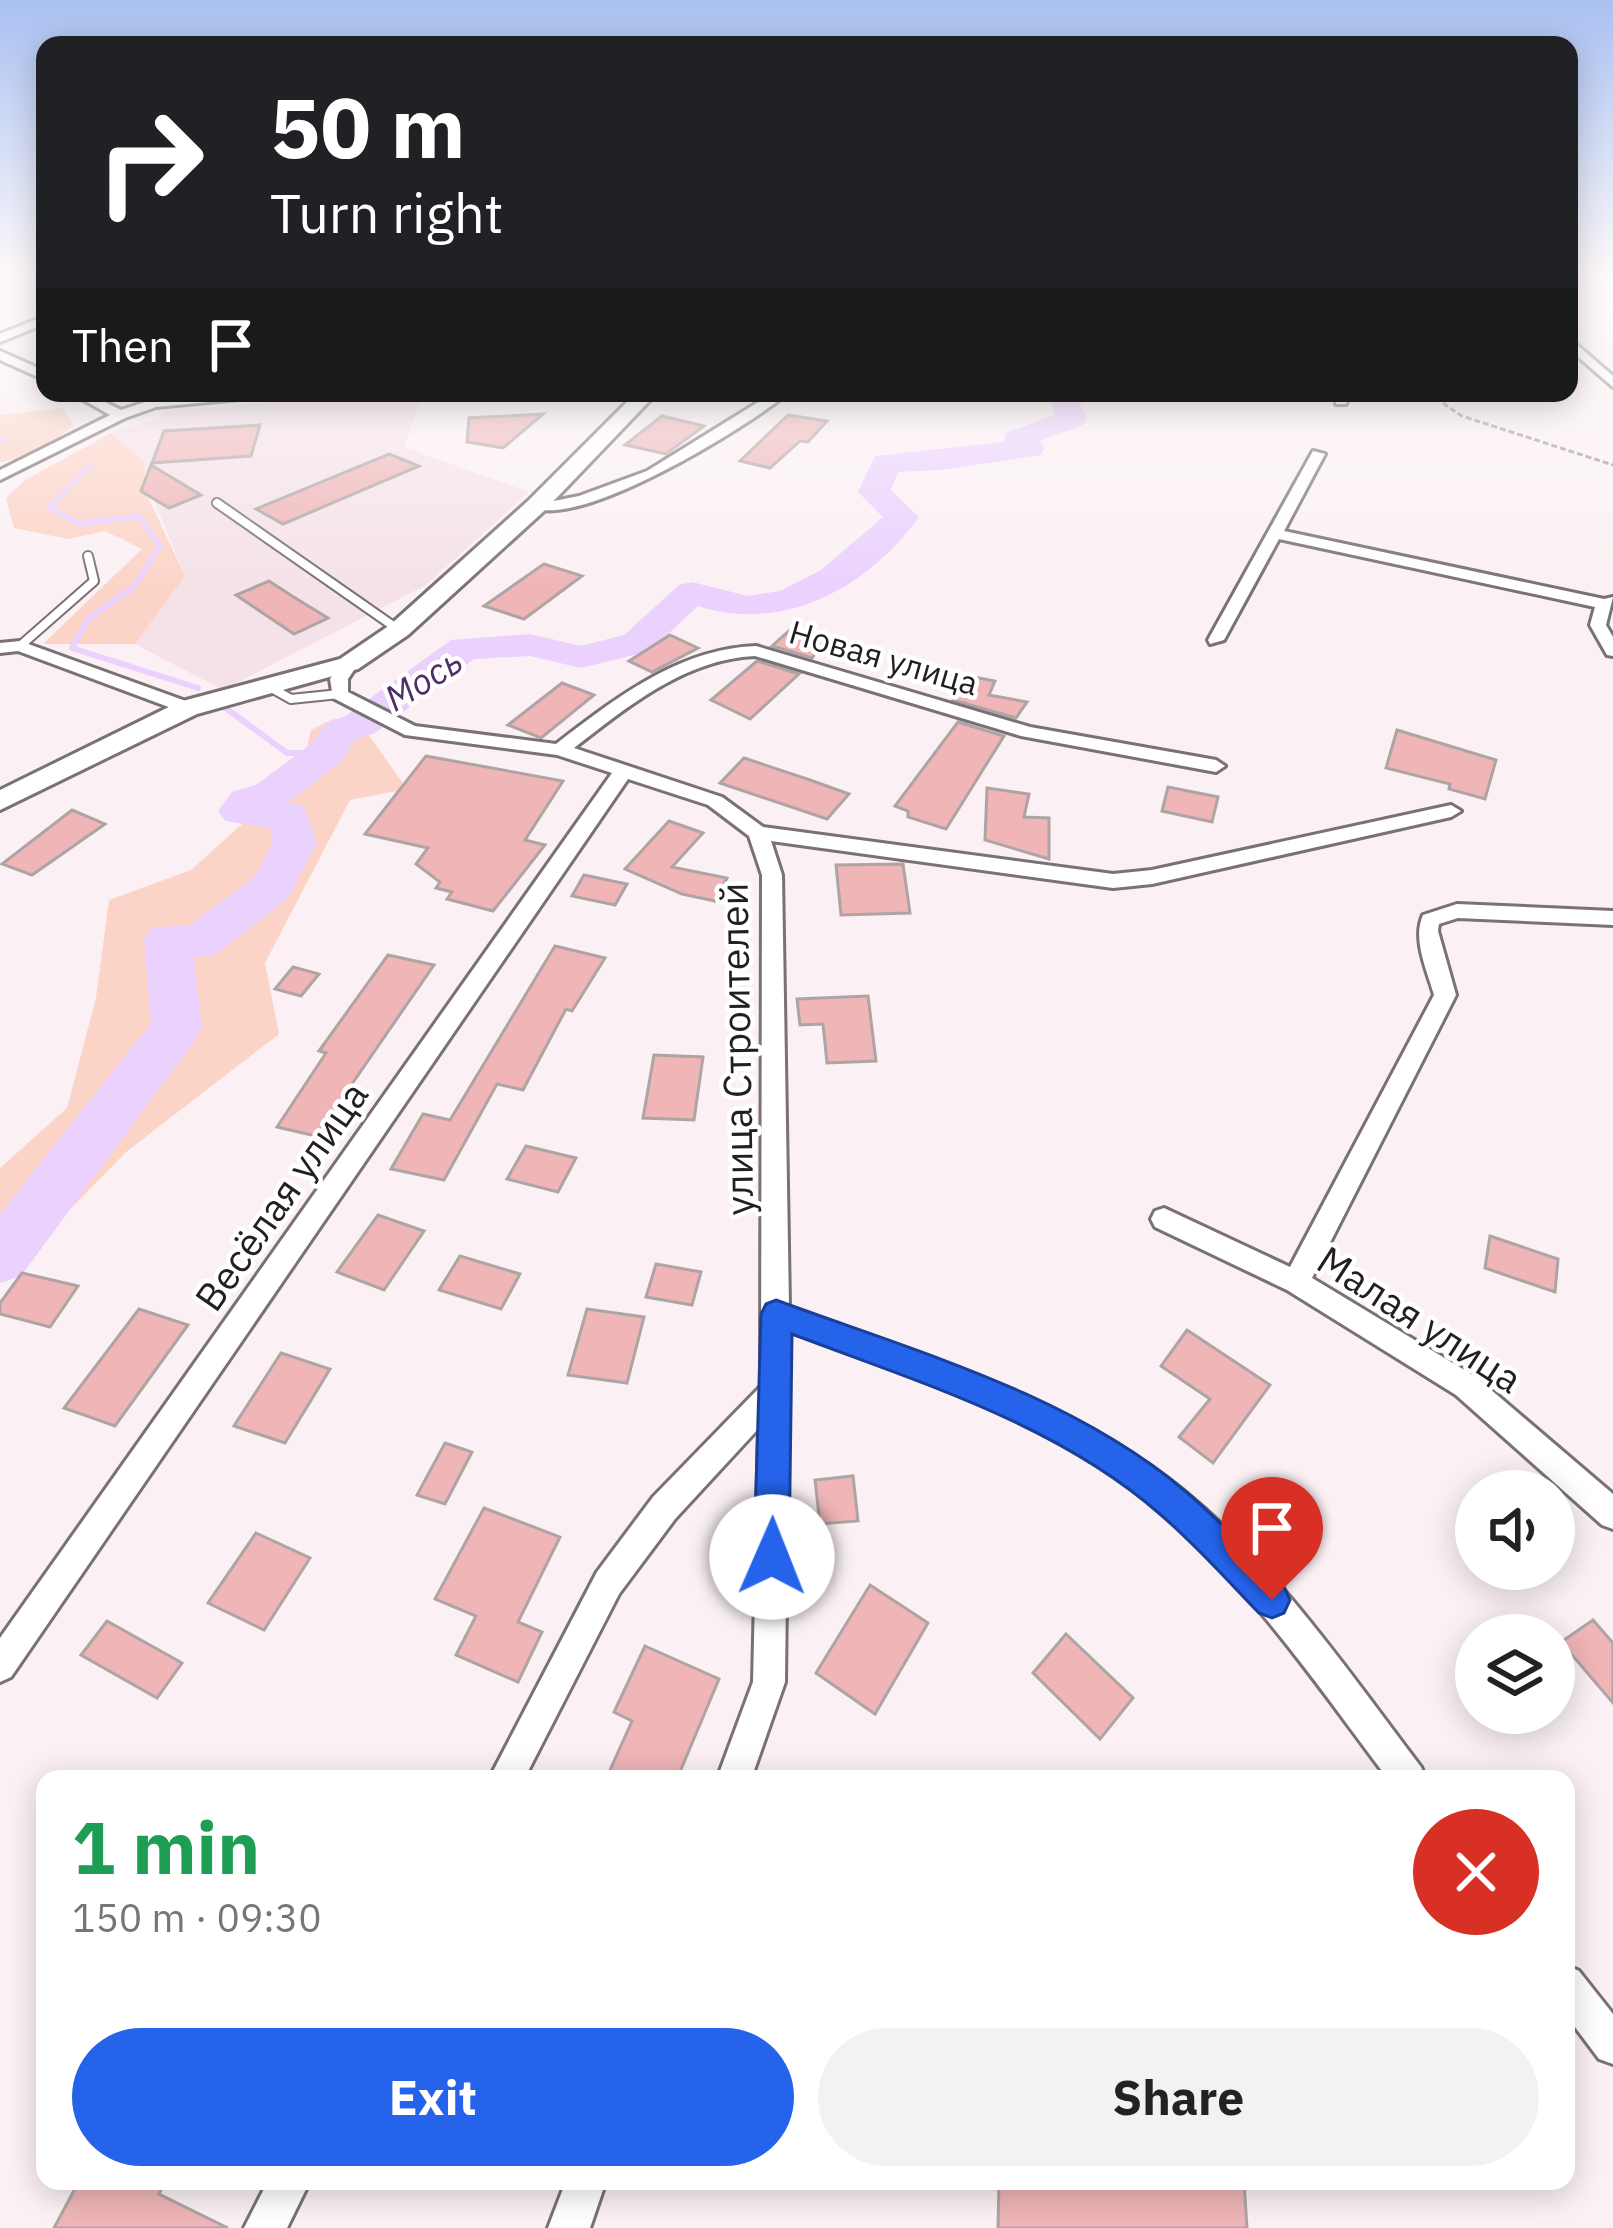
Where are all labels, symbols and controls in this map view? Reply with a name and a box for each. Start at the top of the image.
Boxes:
text: 50 m [270,72,466,181]
icon: right [72,84,228,240]
text: Turn right [270,178,504,248]
icon: arrive [198,312,264,378]
text: Then [72,316,174,374]
street label: Новая улица [785,610,983,704]
water label: Мось [375,637,471,721]
street label: улица Строителей [708,882,764,1216]
street label: Весёлая улица [183,1071,379,1321]
street label: Малая улица [1308,1234,1532,1404]
map controls [1455,1470,1575,1734]
button: sound [1455,1470,1575,1590]
pin [1221,1477,1323,1600]
position arrow [709,1494,835,1620]
icon: arrive [1239,1495,1305,1561]
button: layers [1455,1614,1575,1734]
text: 1 min [72,1800,260,1894]
button: close [1413,1809,1539,1935]
text: 150 m · 09:30 [72,1892,322,1943]
button: Exit [72,2028,794,2166]
button: Share [818,2028,1539,2166]

